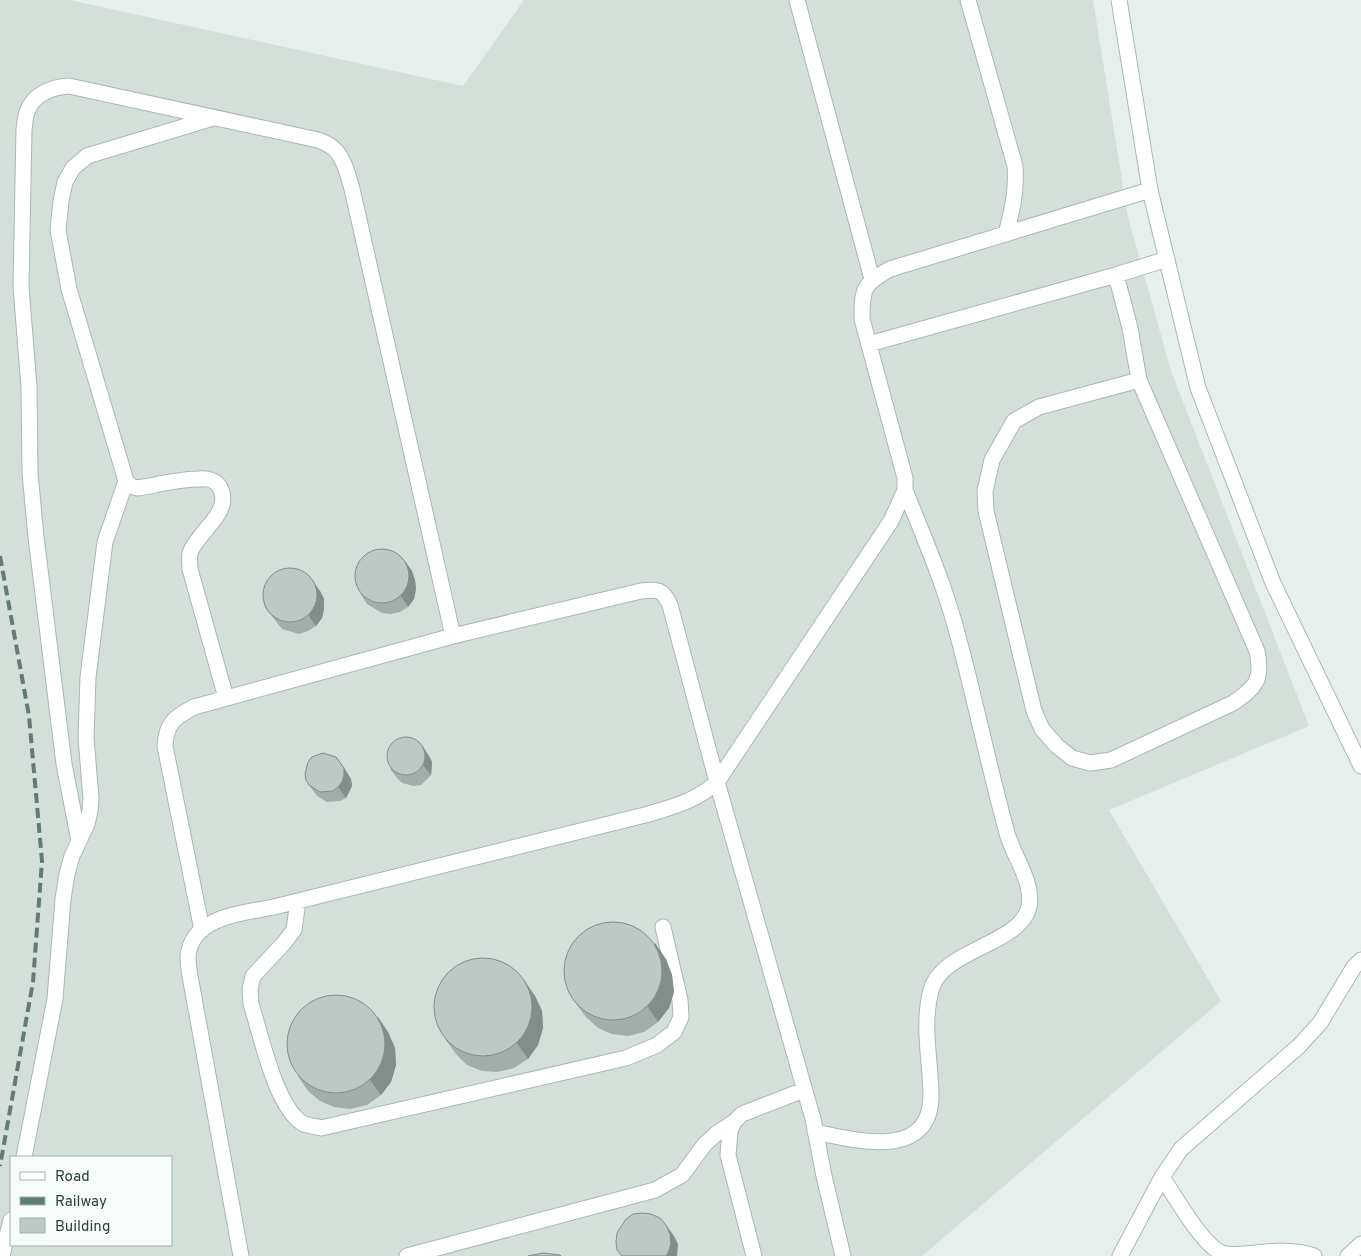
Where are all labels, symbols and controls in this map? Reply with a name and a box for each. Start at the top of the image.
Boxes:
legend [10,1156,172,1246]
text: Road [55,1168,90,1187]
text: Railway [55,1193,107,1212]
text: Building [55,1218,110,1237]

